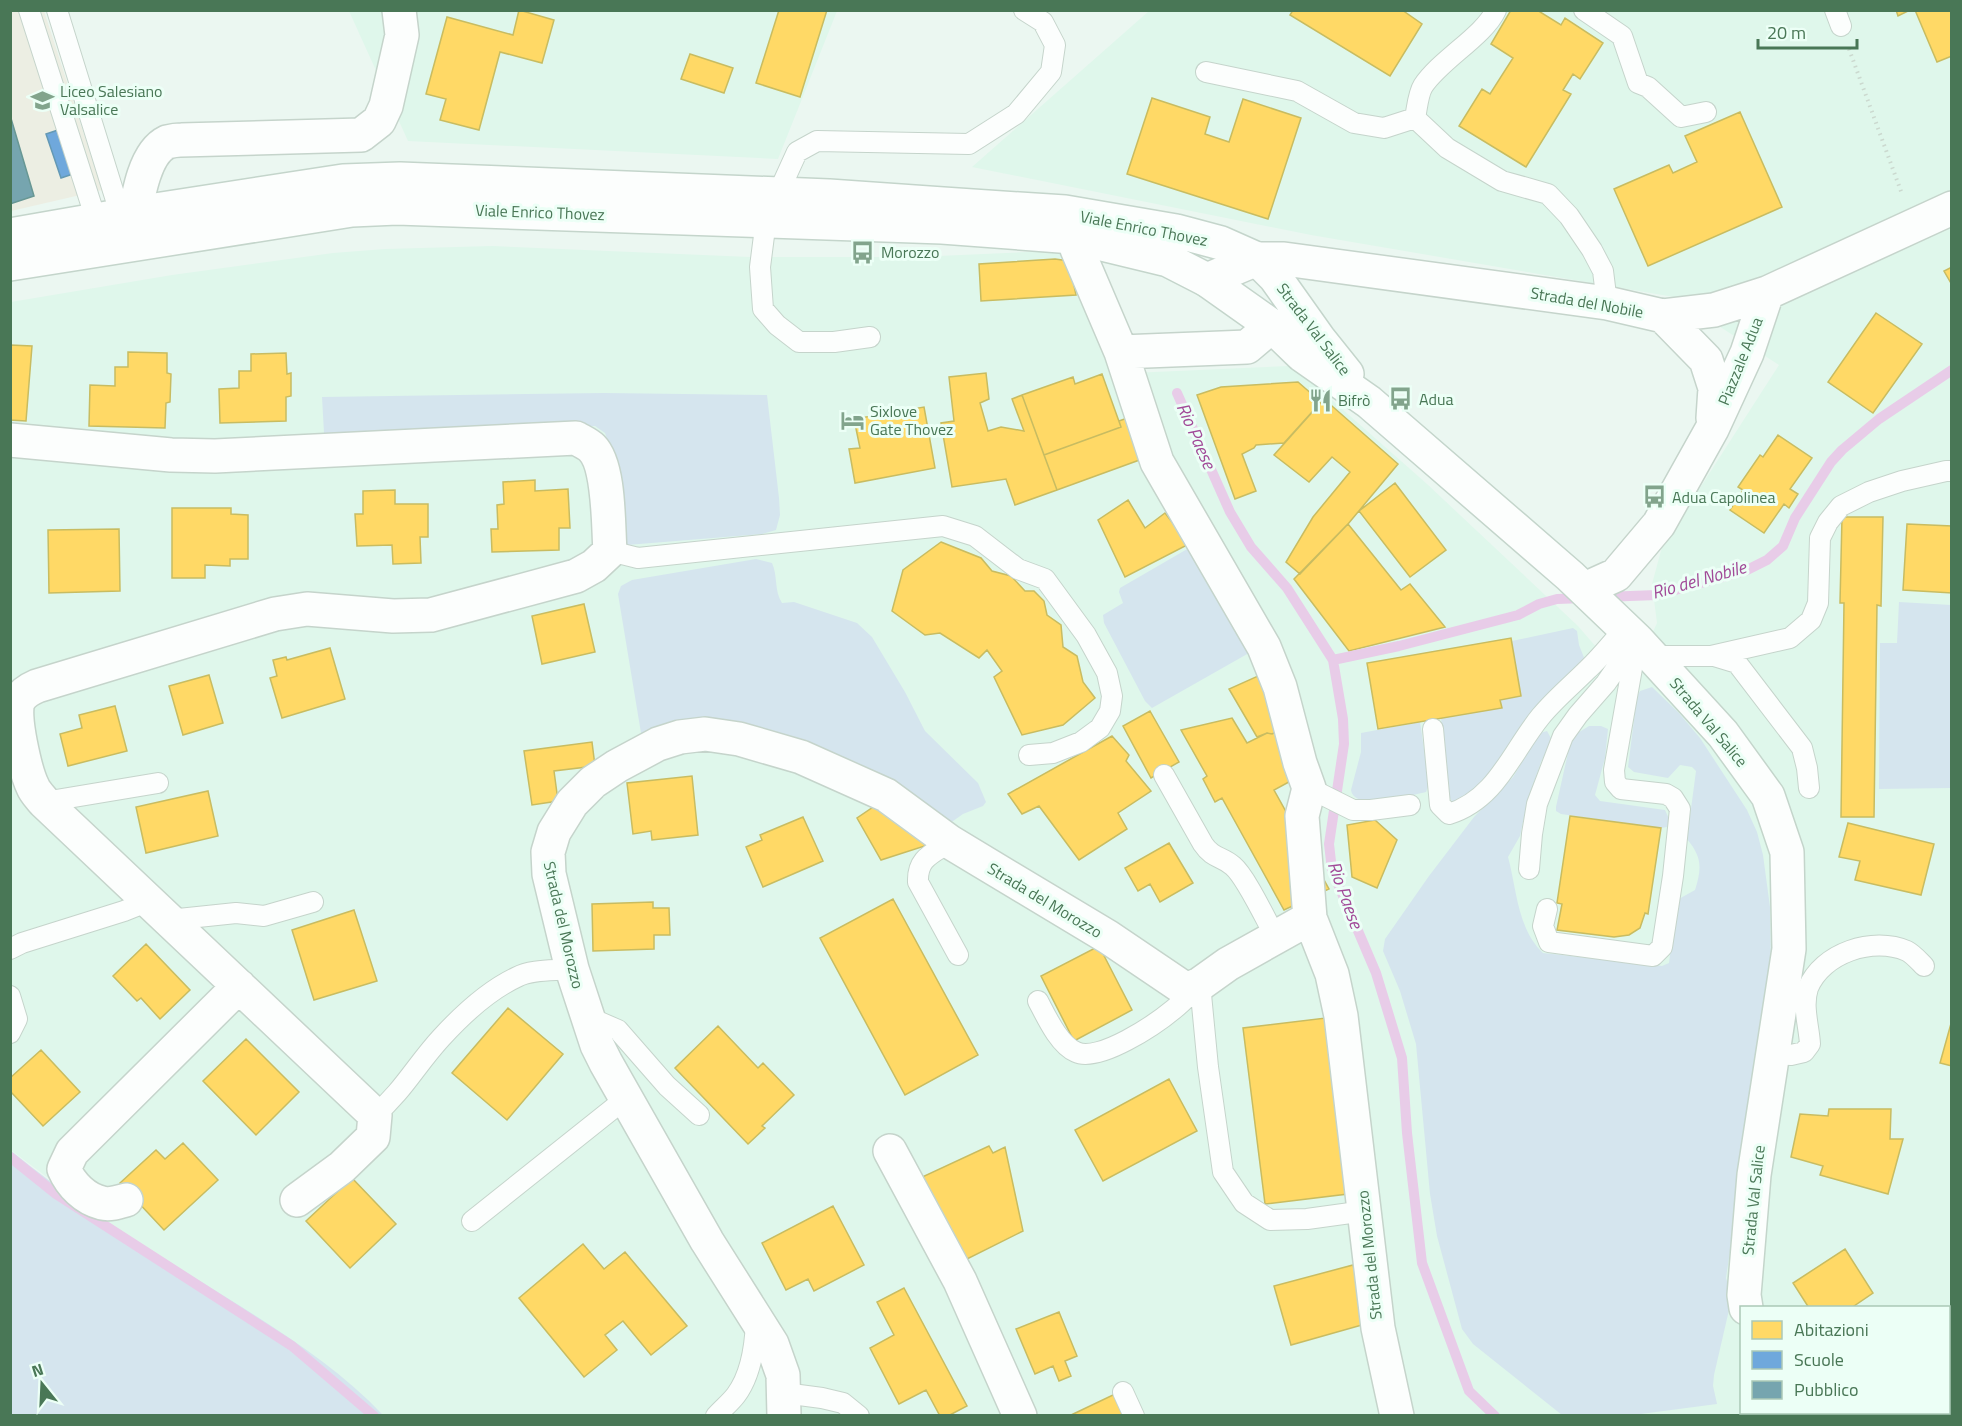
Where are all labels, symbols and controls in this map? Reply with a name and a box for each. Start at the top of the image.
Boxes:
scale bar [1758,12,1857,50]
text: 20 m [1767,19,1806,46]
place label: Liceo Salesiano Valsalice [60,79,163,121]
school or university icon: Liceo Salesiano Valsalice [29,87,55,113]
street label: Viale Enrico Thovez [475,198,605,226]
street label: Viale Enrico Thovez [1078,204,1210,252]
bus stop icon: Morozzo [850,239,876,265]
place label: Morozzo [881,240,940,264]
street label: Strada Val Salice [1271,278,1357,380]
street label: Strada del Nobile [1529,280,1645,324]
street label: Piazzale Adua [1711,313,1769,409]
bus stop icon: Adua [1388,386,1414,412]
restaurant icon: Bifrò [1307,387,1333,413]
place label: Adua [1419,387,1453,411]
place label: Bifrò [1338,388,1370,412]
water label: Rio Paese [1170,398,1224,475]
place label: Sixlove Gate Thovez [870,399,953,441]
hotel icon: Sixlove Gate Thovez [839,407,865,433]
bus stop icon: Adua Capolinea [1641,484,1667,510]
place label: Adua Capolinea [1672,485,1775,509]
water label: Rio del Nobile [1649,553,1751,606]
street label: Strada Val Salice [1664,672,1754,772]
street label: Strada del Morozzo [983,856,1107,944]
water label: Rio Paese [1321,857,1371,934]
street label: Strada del Morozzo [538,859,590,991]
street label: Strada Val Salice [1735,1144,1771,1256]
street label: Strada del Morozzo [1350,1189,1388,1321]
legend [1740,1306,1950,1414]
text: Abitazioni [1794,1316,1869,1343]
text: Scuole [1794,1346,1844,1373]
north arrow [12,1354,72,1414]
text: N [28,1357,46,1383]
text: Pubblico [1794,1376,1859,1403]

